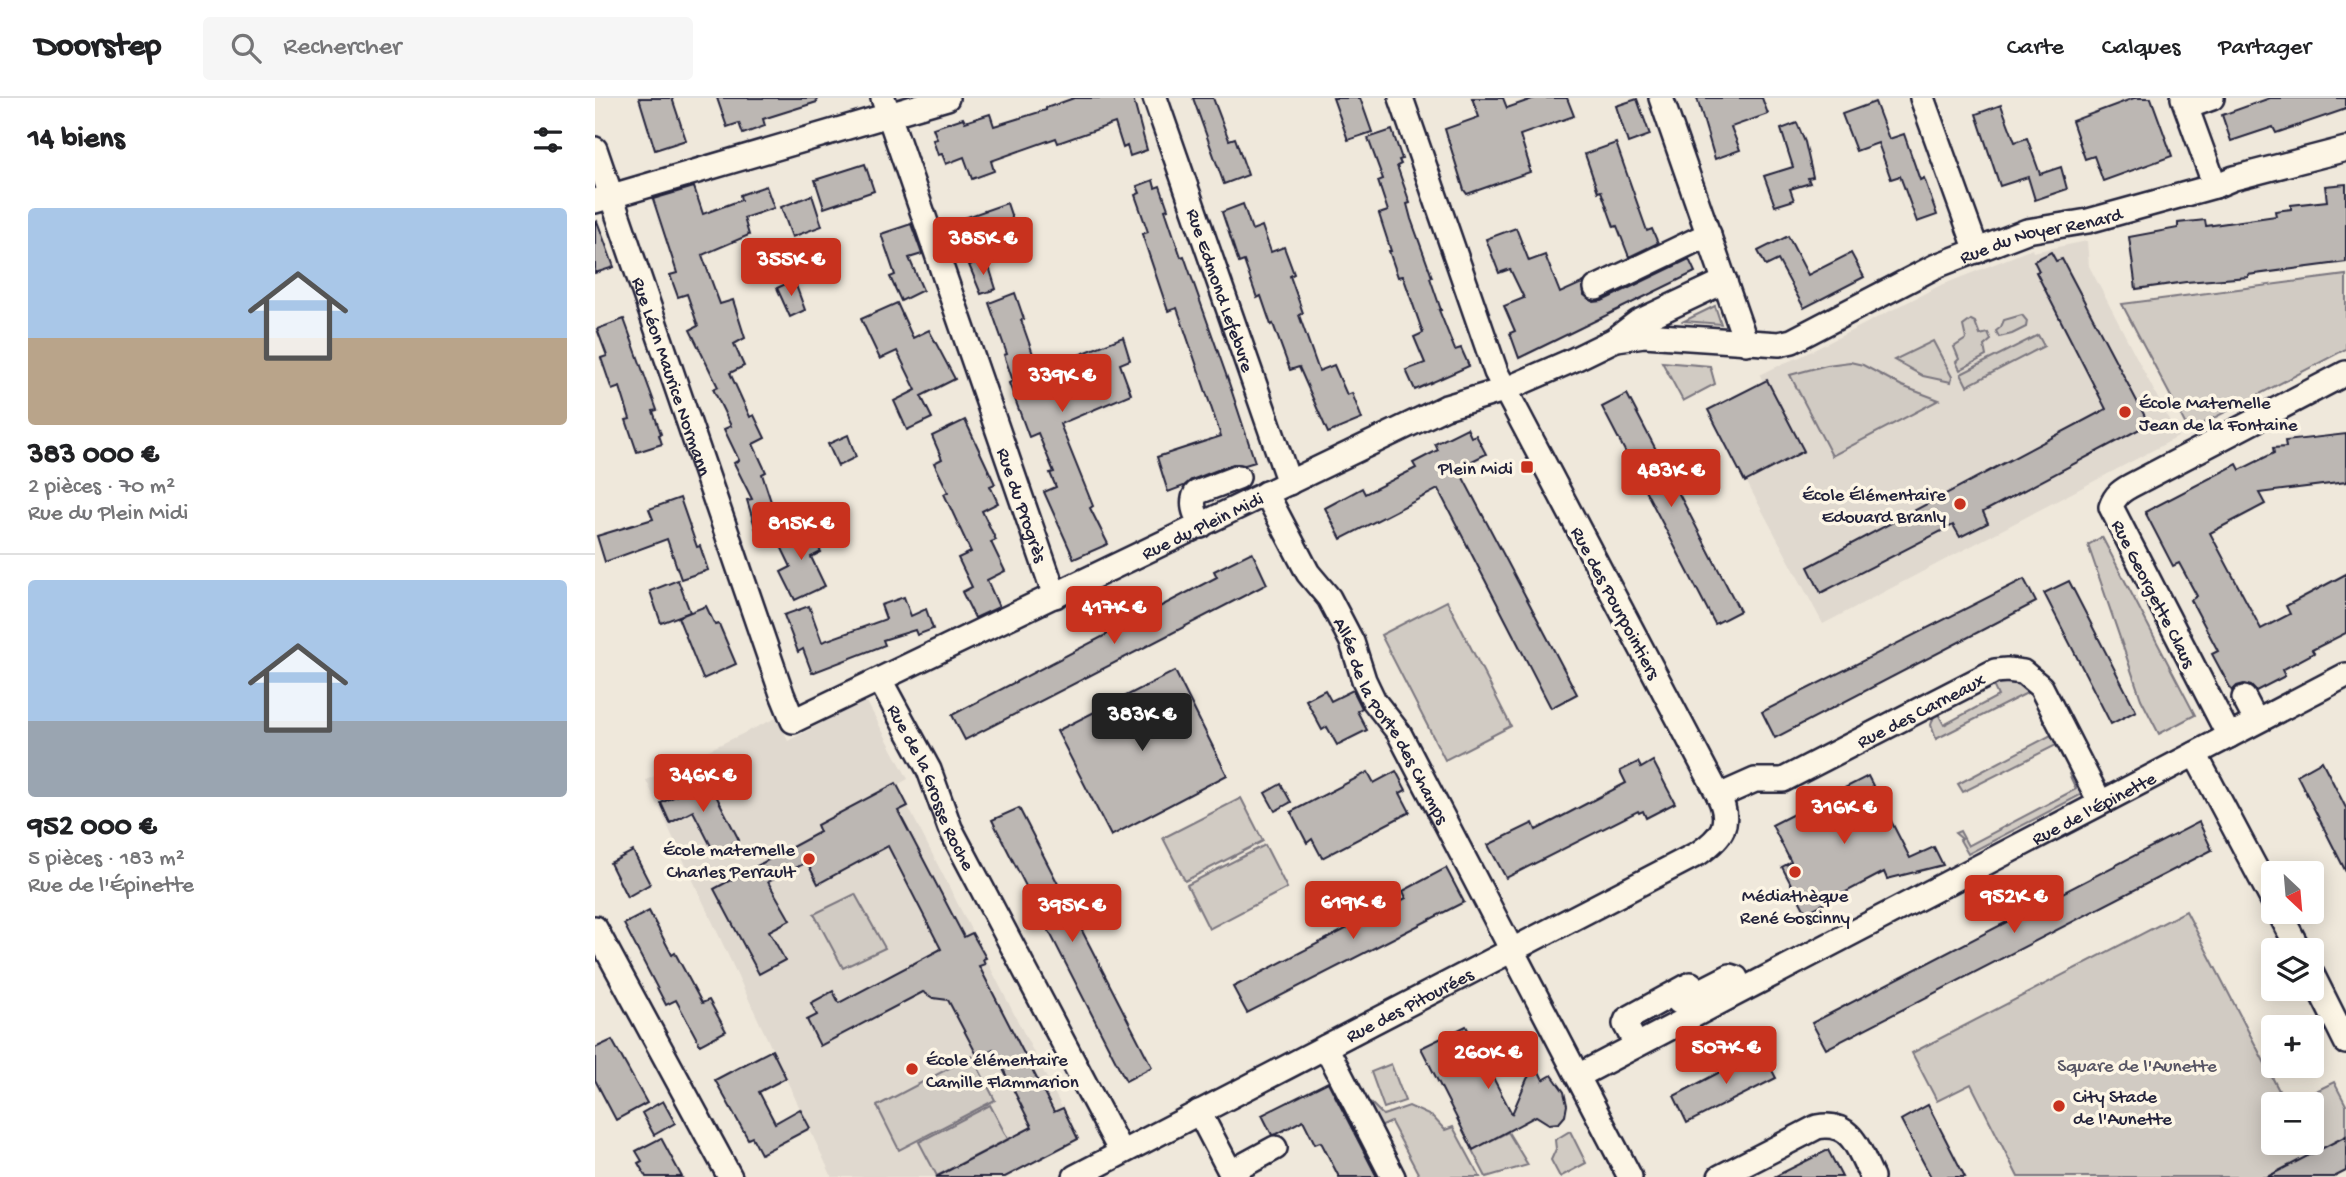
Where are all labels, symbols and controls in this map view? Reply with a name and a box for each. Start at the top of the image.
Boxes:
search box [203,17,693,80]
text: Doorstep [35,29,161,67]
icon: search [227,29,265,67]
text: Rechercher [283,33,401,64]
text: Carte [2007,34,2064,63]
text: Calques [2102,34,2180,63]
text: Partager [2218,34,2311,63]
icon: filters [529,121,567,159]
text: 14 biens [28,123,125,158]
street label: Rue du Noyer Renard [1957,204,2127,271]
street label: Rue Edmond Lefebvre [1179,206,1258,376]
pin: 385K € [926,218,1040,277]
text: 385K € [949,226,1017,253]
pin: 355K € [734,238,848,298]
text: 355K € [757,247,825,274]
icon: home [235,253,361,379]
street label: Rue Léon Maurice Normann [625,275,714,480]
pin: 339K € [1005,354,1119,414]
text: 339K € [1028,363,1096,390]
place label: École Maternelle Jean de la Fontaine [2139,393,2298,438]
marker: École Maternelle Jean de la Fontaine [2117,404,2133,420]
text: 383 000 € [28,439,159,474]
street label: Rue du Progrès [990,445,1051,567]
pin: 483K € [1614,450,1728,509]
text: 483K € [1637,458,1705,485]
place label: Plein Midi [1437,459,1513,482]
marker: Plein Midi [1519,459,1535,475]
text: 2 pièces · 70 m² [28,474,175,501]
place label: École Élémentaire Edouard Branly [1802,485,1947,530]
street label: Rue du Plein Midi [1139,488,1268,567]
marker: École Élémentaire Edouard Branly [1952,496,1968,512]
text: Rue du Plein Midi [28,501,188,528]
pin: 815K € [744,503,858,562]
text: 815K € [768,511,834,538]
street label: Rue Georgette Claus [2105,517,2200,673]
street label: Rue des Pourpointiers [1564,523,1664,685]
pin: 417K € [1057,587,1171,646]
text: 417K € [1082,595,1146,622]
street label: Allée de la Porte des Champs [1326,614,1453,830]
icon: home [235,625,361,751]
street label: Rue des Carneaux [1854,670,1990,755]
pin: 383K € [1085,694,1199,753]
street label: Rue de la Grosse Roche [880,701,978,875]
text: 383K € [1108,702,1176,729]
pin: 346K € [646,754,760,814]
text: 346K € [670,763,736,790]
street label: Rue de l'Épinette [2029,768,2161,852]
pin: 316K € [1787,786,1901,846]
text: 316K € [1812,795,1876,822]
text: 952 000 € [28,811,157,846]
place label: École maternelle Charles Perrault [663,840,797,885]
text: 5 pièces · 183 m² [28,846,185,873]
marker: École maternelle Charles Perrault [801,851,817,867]
north arrow [2261,861,2324,924]
map controls [2261,861,2324,1155]
marker: Médiathèque René Goscinny [1787,864,1803,880]
text: Rue de l'Épinette [28,873,194,900]
pin: 952K € [1957,876,2071,935]
pin: 619K € [1296,882,1410,941]
pin: 395K € [1015,884,1129,944]
text: 952K € [1981,884,2047,911]
place label: Médiathèque René Goscinny [1740,886,1851,931]
text: 619K € [1321,890,1385,917]
text: 395K € [1038,893,1106,920]
button: layers [2261,938,2324,1001]
street label: Rue des Pitourées [1343,964,1479,1049]
button: + [2261,1015,2324,1078]
pin: 507K € [1669,1026,1783,1086]
pin: 260K € [1431,1032,1545,1091]
text: 507K € [1692,1035,1760,1062]
text: 260K € [1454,1040,1522,1067]
place label: École élémentaire Camille Flammarion [926,1050,1079,1095]
park label: Square de l'Aunette [2057,1056,2217,1079]
marker: École élémentaire Camille Flammarion [904,1061,920,1077]
place label: City Stade de l'Aunette [2073,1087,2172,1132]
button: − [2261,1092,2324,1155]
marker: City Stade de l'Aunette [2051,1098,2067,1114]

